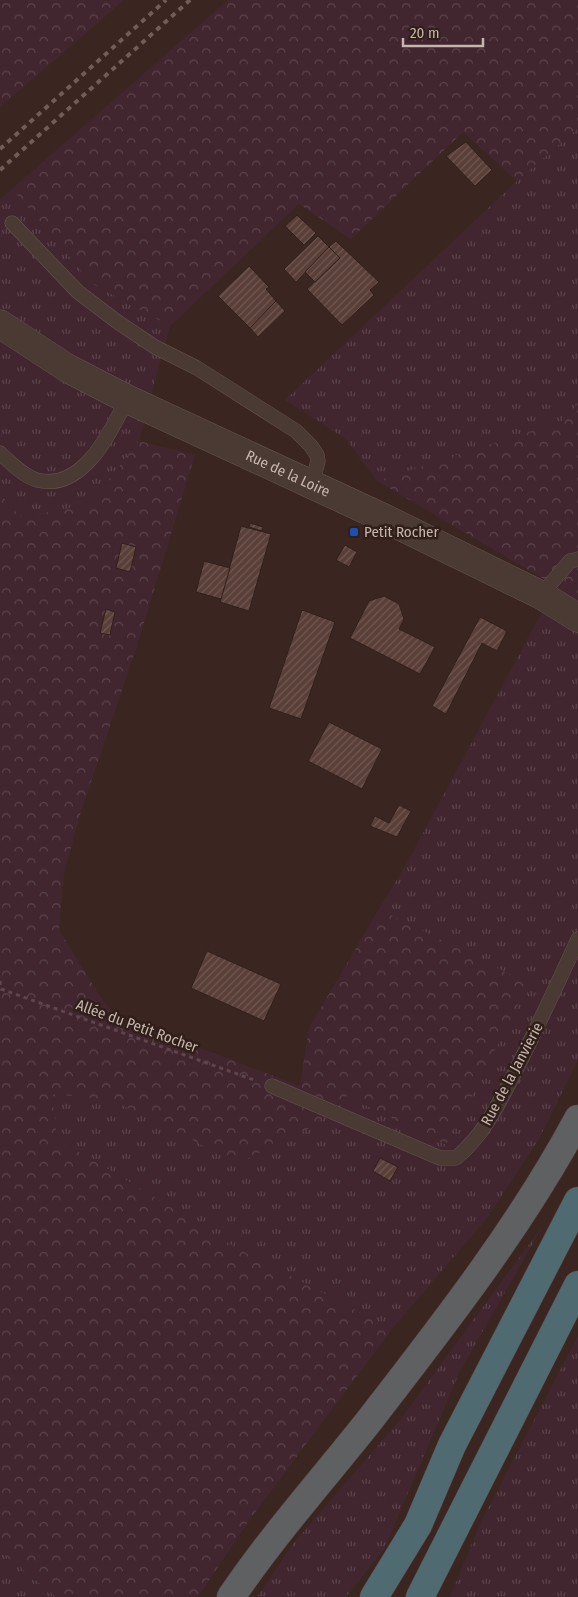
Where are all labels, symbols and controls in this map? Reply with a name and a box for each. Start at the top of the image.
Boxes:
scale bar [403,15,483,47]
text: 20 m [410,24,440,42]
street label: Rue de la Loire [243,446,333,501]
place label: Petit Rocher [364,523,439,541]
marker: Petit Rocher [348,526,360,538]
street label: Allée du Petit Rocher [74,996,201,1057]
street label: Rue de la Janvierie [477,1019,547,1129]

